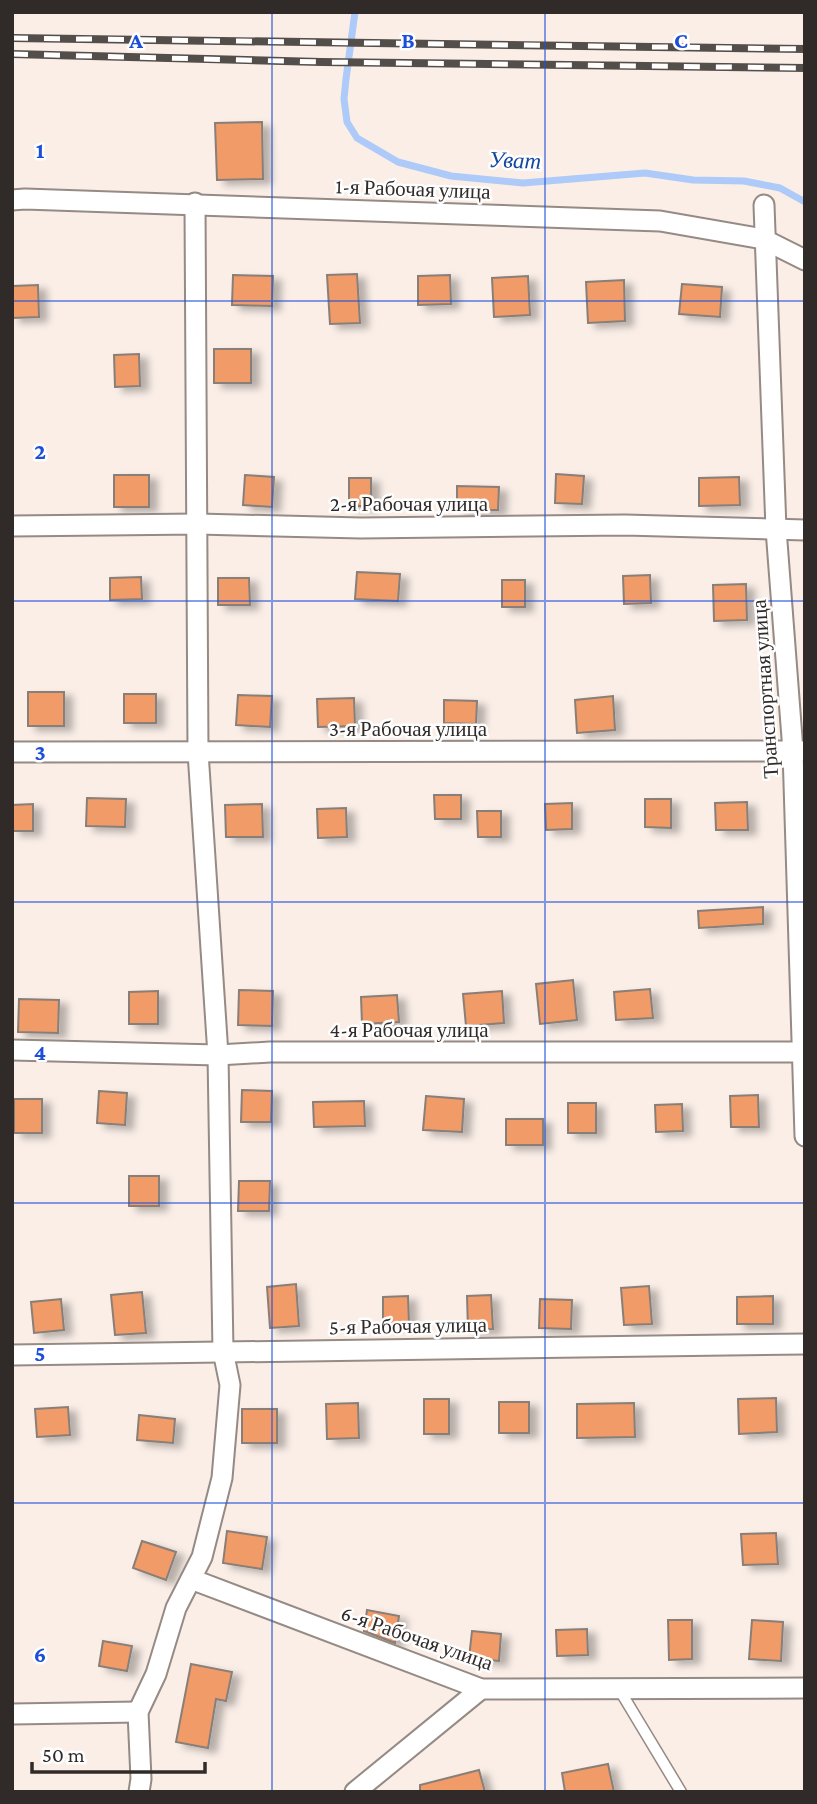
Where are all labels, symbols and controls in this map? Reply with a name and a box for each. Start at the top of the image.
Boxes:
text: A [128,27,143,53]
text: B [401,27,415,53]
text: C [674,27,688,53]
text: 1 [36,137,45,163]
water label: Уват [488,146,542,174]
street label: 1-я Рабочая улица [335,174,492,204]
text: 2 [34,438,46,464]
street label: 2-я Рабочая улица [330,492,489,516]
street label: Транспортная улица [747,598,783,779]
street label: 3-я Рабочая улица [329,717,488,741]
text: 3 [34,739,46,765]
street label: 4-я Рабочая улица [330,1018,489,1042]
text: 4 [34,1039,46,1065]
street label: 5-я Рабочая улица [329,1313,488,1339]
text: 5 [34,1340,46,1366]
street label: 6-я Рабочая улица [338,1601,497,1675]
text: 6 [34,1641,46,1667]
scale bar [32,1730,205,1774]
text: 50 m [42,1743,85,1767]

